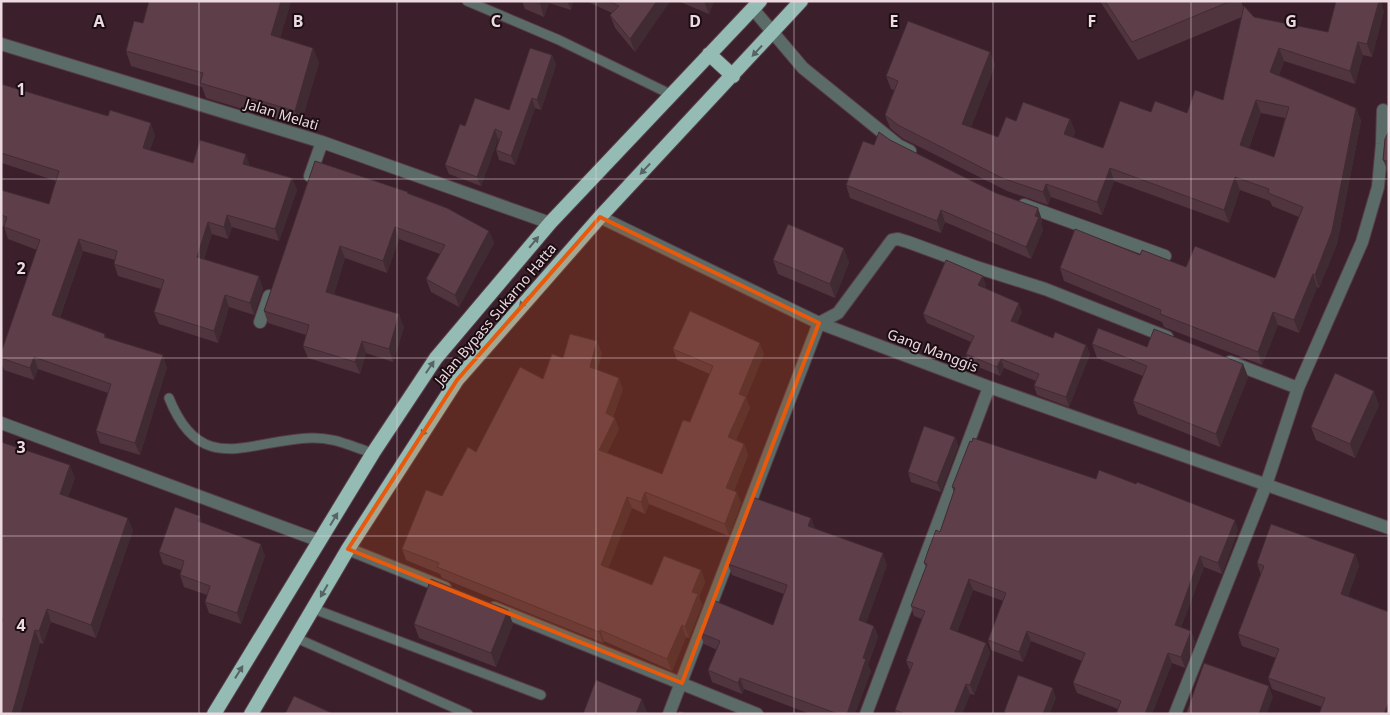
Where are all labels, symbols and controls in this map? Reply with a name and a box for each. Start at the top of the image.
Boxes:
text: A [93,10,105,32]
text: B [293,10,303,32]
text: C [491,10,501,32]
text: D [689,10,701,32]
text: E [890,10,899,32]
text: F [1088,10,1096,32]
text: G [1285,10,1297,32]
one-way arrow [751,44,763,56]
text: 1 [16,78,26,100]
street label: Jalan Melati [241,93,321,134]
one-way arrow [639,162,651,174]
one-way arrow [529,236,540,249]
street label: Jalan Bypass Sukarno Hatta [429,239,560,390]
text: 2 [16,257,26,279]
one-way arrow [518,295,530,307]
street label: Gang Manggis [885,324,981,376]
one-way arrow [425,360,435,374]
one-way arrow [420,423,429,436]
text: 3 [16,436,26,458]
one-way arrow [329,513,338,526]
one-way arrow [319,585,328,598]
text: 4 [16,614,26,636]
one-way arrow [235,666,244,679]

